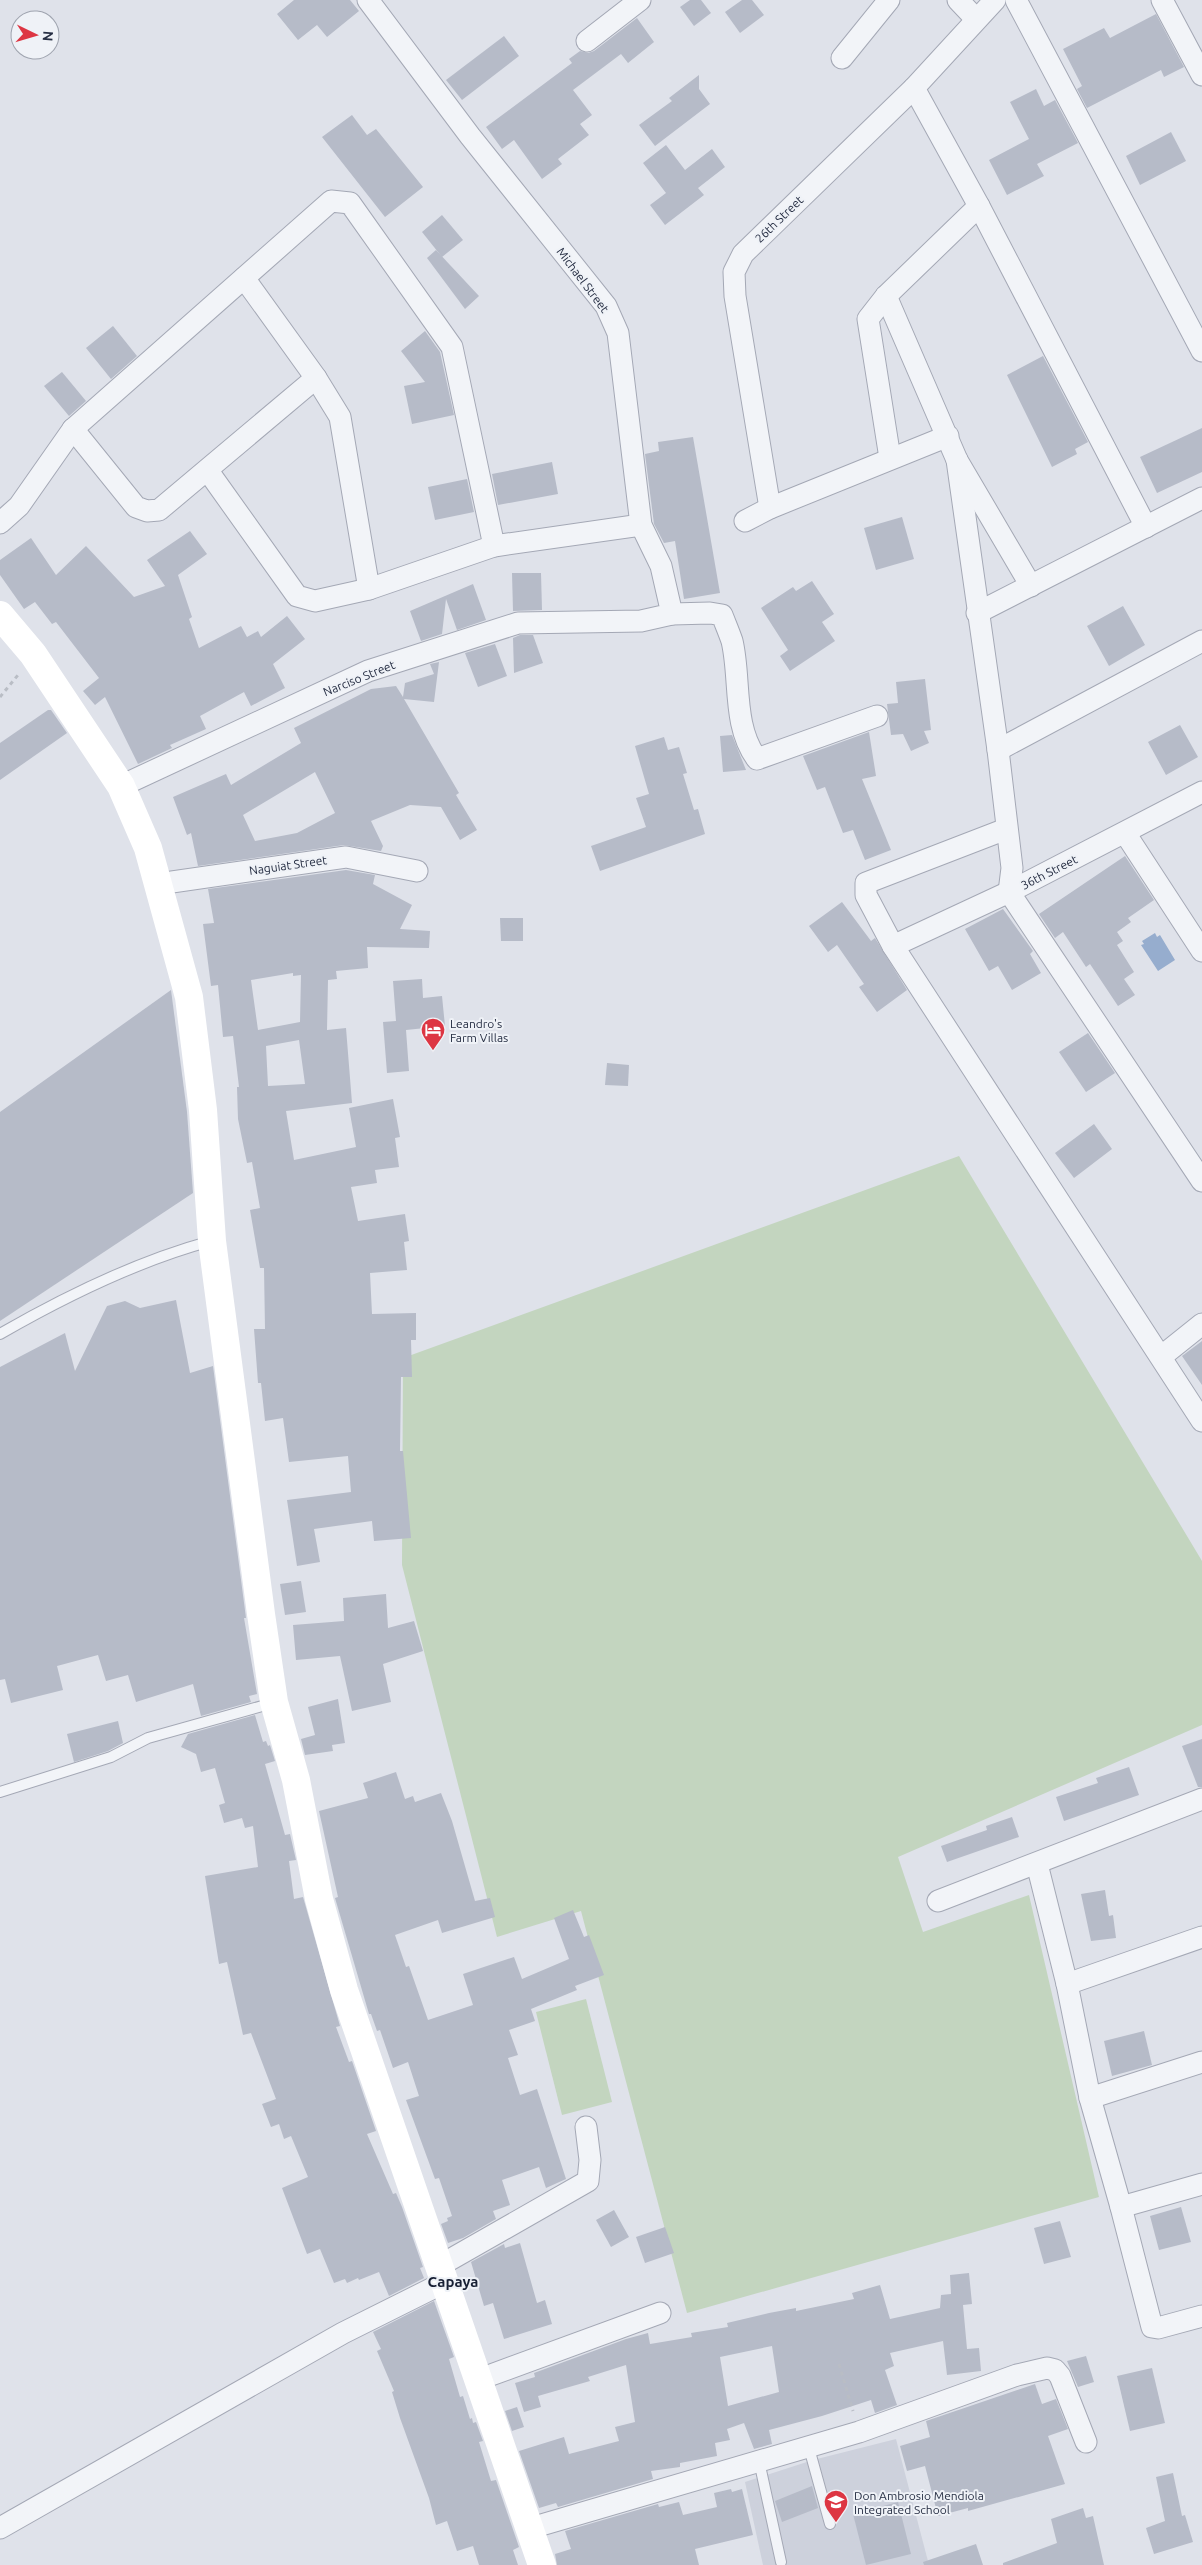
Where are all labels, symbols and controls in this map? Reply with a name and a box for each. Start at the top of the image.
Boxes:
north arrow [10,10,60,60]
text: N [40,30,56,42]
street label: 26th Street [752,193,806,245]
street label: Michael Street [554,245,612,315]
street label: Narciso Street [321,658,397,698]
street label: 36th Street [1019,852,1080,892]
street label: Naguiat Street [248,853,328,877]
hotel icon: Leandro's Farm Villas [420,1017,446,1051]
place label: Leandro's Farm Villas [450,1017,508,1044]
district label: Capaya [428,2273,478,2290]
school or university icon: Don Ambrosio Mendiola Integrated School [823,2489,849,2523]
place label: Don Ambrosio Mendiola Integrated School [854,2489,984,2516]

